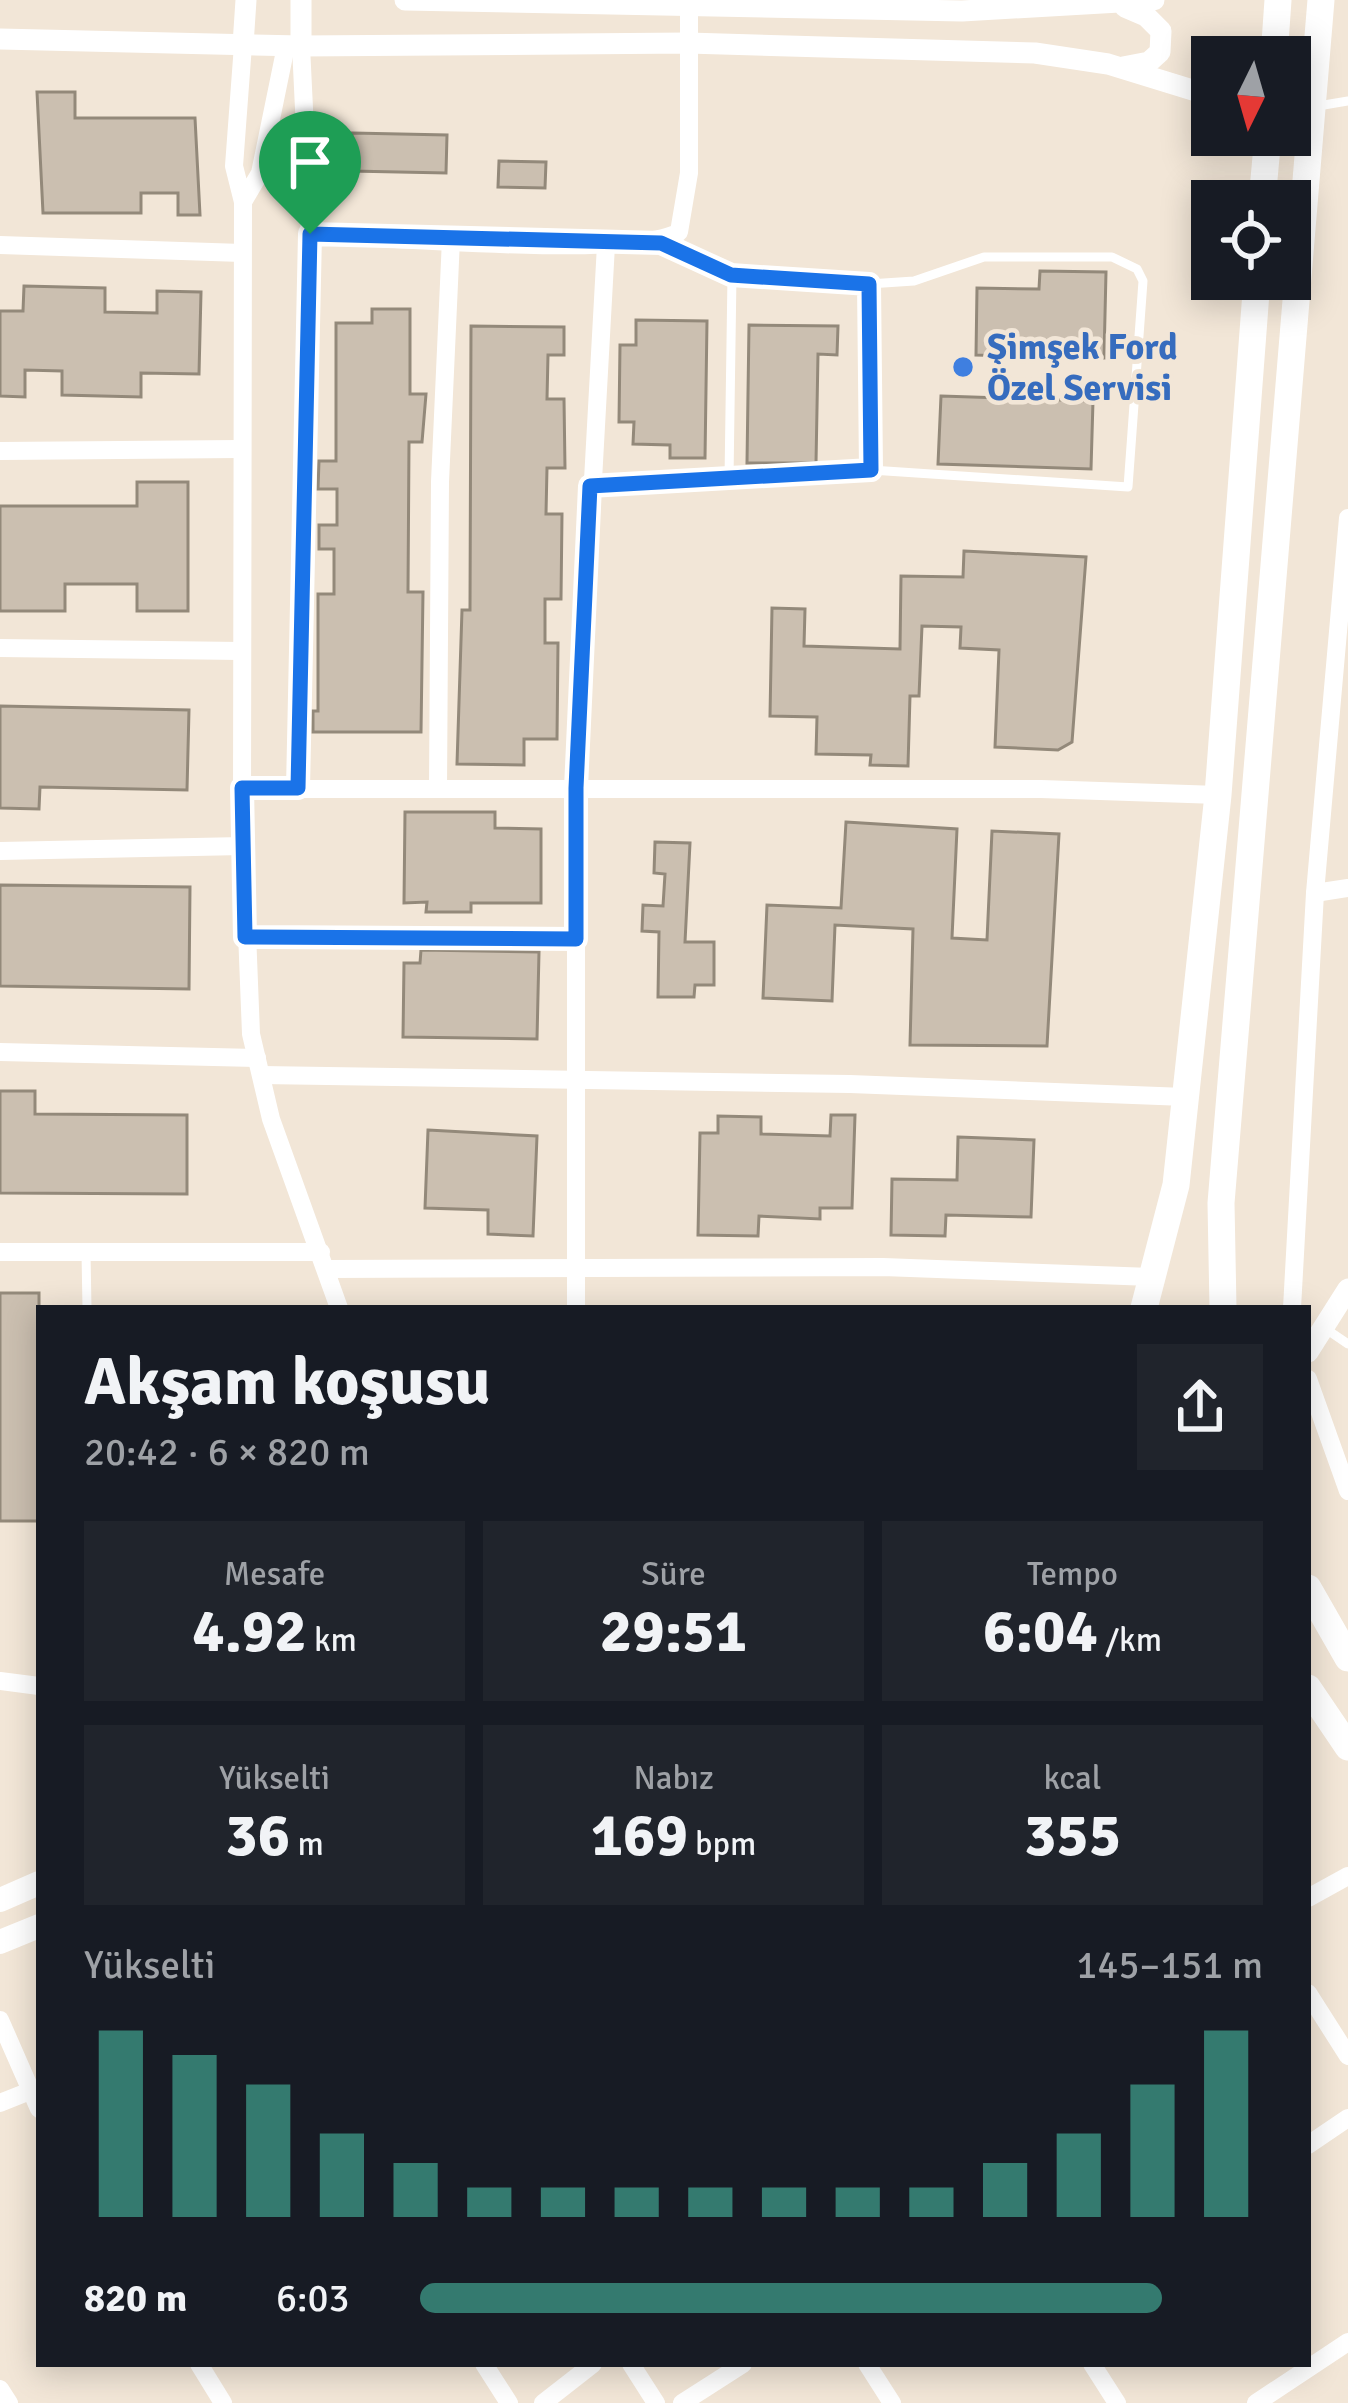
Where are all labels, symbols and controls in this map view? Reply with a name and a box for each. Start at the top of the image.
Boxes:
north arrow [1191,36,1311,156]
map controls [1191,36,1311,300]
pin [259,111,361,234]
icon: arrive [277,129,343,195]
button: locate [1191,180,1311,300]
place label: Şimşek Ford Özel Servisi [987,325,1178,411]
marker: Şimşek Ford Özel Servisi [950,354,976,380]
text: Akşam koşusu [84,1342,490,1423]
button: share [1137,1344,1263,1470]
text: 20:42 · 6 × 820 m [84,1428,370,1476]
text: Mesafe [224,1554,325,1595]
text: Süre [641,1554,706,1595]
text: Tempo [1027,1554,1118,1595]
text: 4.92 [192,1595,307,1669]
text: 29:51 [600,1595,747,1669]
text: 6:04 [983,1595,1098,1669]
text: km [307,1620,357,1661]
text: /km [1098,1620,1162,1661]
text: Yükselti [219,1758,330,1799]
text: Nabız [633,1758,714,1799]
text: kcal [1044,1758,1101,1799]
text: 36 [225,1799,290,1873]
text: 169 [591,1799,688,1873]
text: 355 [1024,1799,1121,1873]
text: m [290,1824,324,1865]
text: bpm [688,1824,756,1865]
text: Yükselti [84,1941,215,1989]
text: 145–151 m [1076,1941,1263,1989]
text: 820 m [84,2274,187,2322]
text: 6:03 [276,2274,350,2322]

